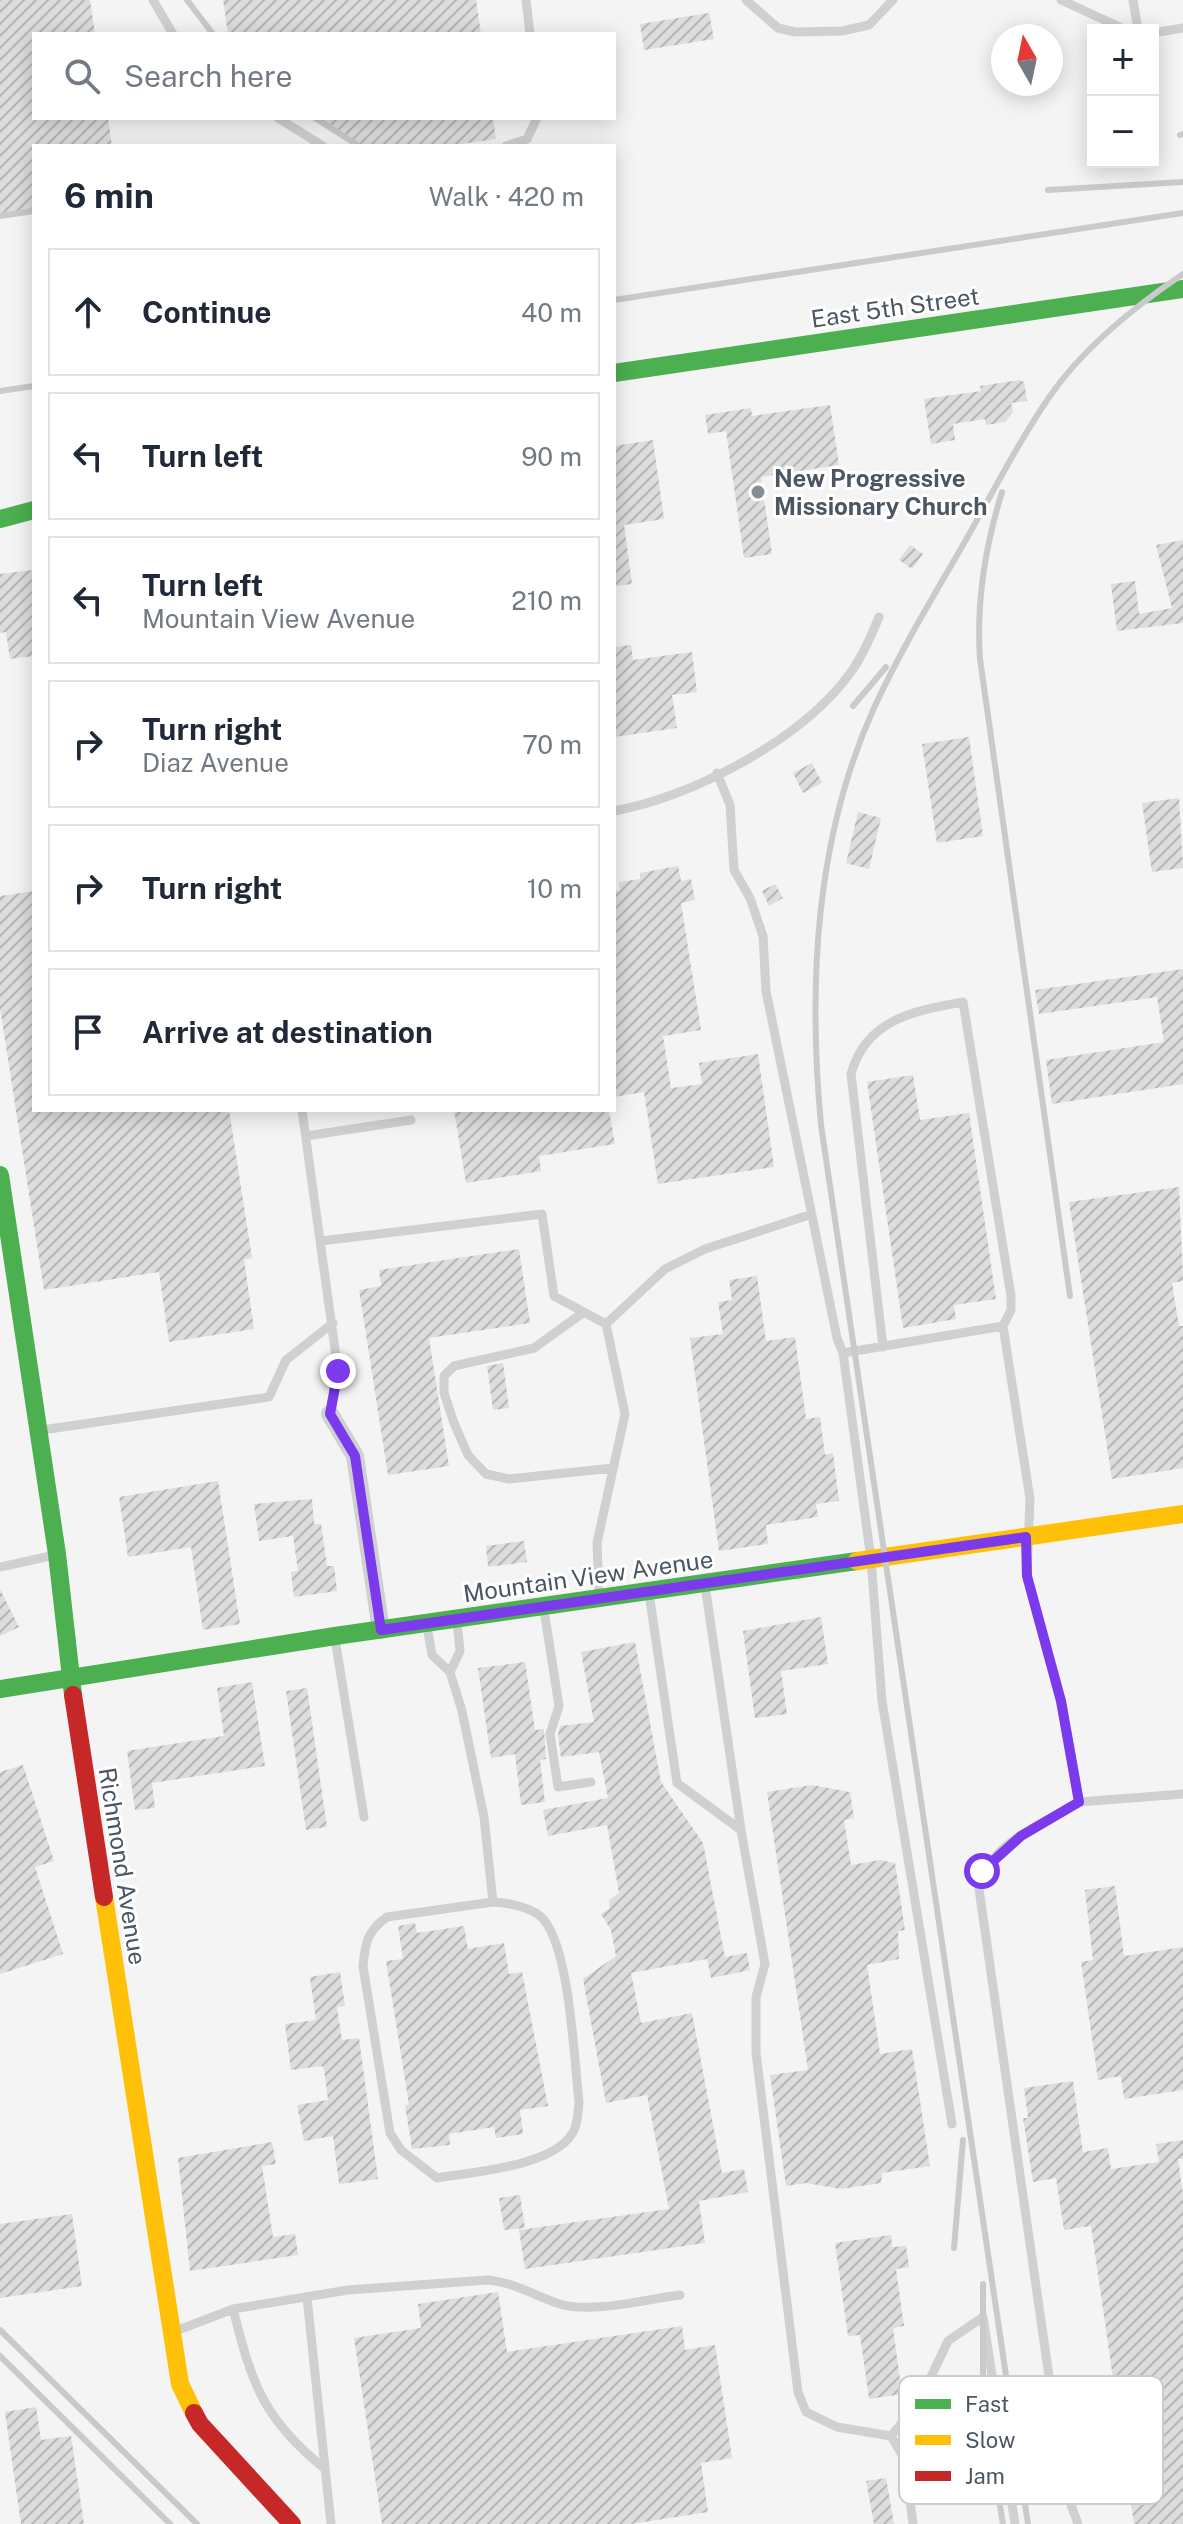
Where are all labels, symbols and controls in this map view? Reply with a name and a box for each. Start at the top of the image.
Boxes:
north arrow [991,24,1063,96]
map controls [1087,24,1159,168]
button: + [1087,24,1159,96]
search box [32,32,616,120]
icon: search [60,54,104,98]
text: Search here [124,58,292,94]
button: − [1087,96,1159,168]
text: 6 min [64,176,154,216]
text: Walk · 420 m [429,181,584,212]
street label: East 5th Street [809,281,981,333]
icon: ahead [66,290,110,334]
text: Continue [142,294,272,330]
text: 40 m [521,297,582,328]
icon: left [66,434,110,478]
text: Turn left [142,438,263,474]
text: 90 m [521,441,582,472]
place label: New Progressive Missionary Church [774,464,987,520]
marker: New Progressive Missionary Church [749,483,767,501]
text: Turn left [142,567,263,603]
icon: left [66,578,110,622]
text: 210 m [511,585,582,616]
text: Mountain View Avenue [142,603,415,634]
text: Turn right [142,711,282,747]
icon: right [66,722,110,766]
text: 70 m [522,729,582,760]
text: Diaz Avenue [142,747,289,778]
icon: right [66,866,110,910]
text: Turn right [142,870,282,906]
text: 10 m [527,873,582,904]
icon: arrive [66,1010,110,1054]
text: Arrive at destination [142,1014,433,1050]
route end [320,1353,356,1389]
street label: Mountain View Avenue [461,1545,715,1607]
street label: Richmond Avenue [94,1765,152,1967]
route start [964,1853,1000,1889]
legend [899,2376,1163,2504]
text: Fast [965,2391,1009,2417]
text: Slow [965,2427,1015,2453]
text: Jam [965,2463,1005,2489]

